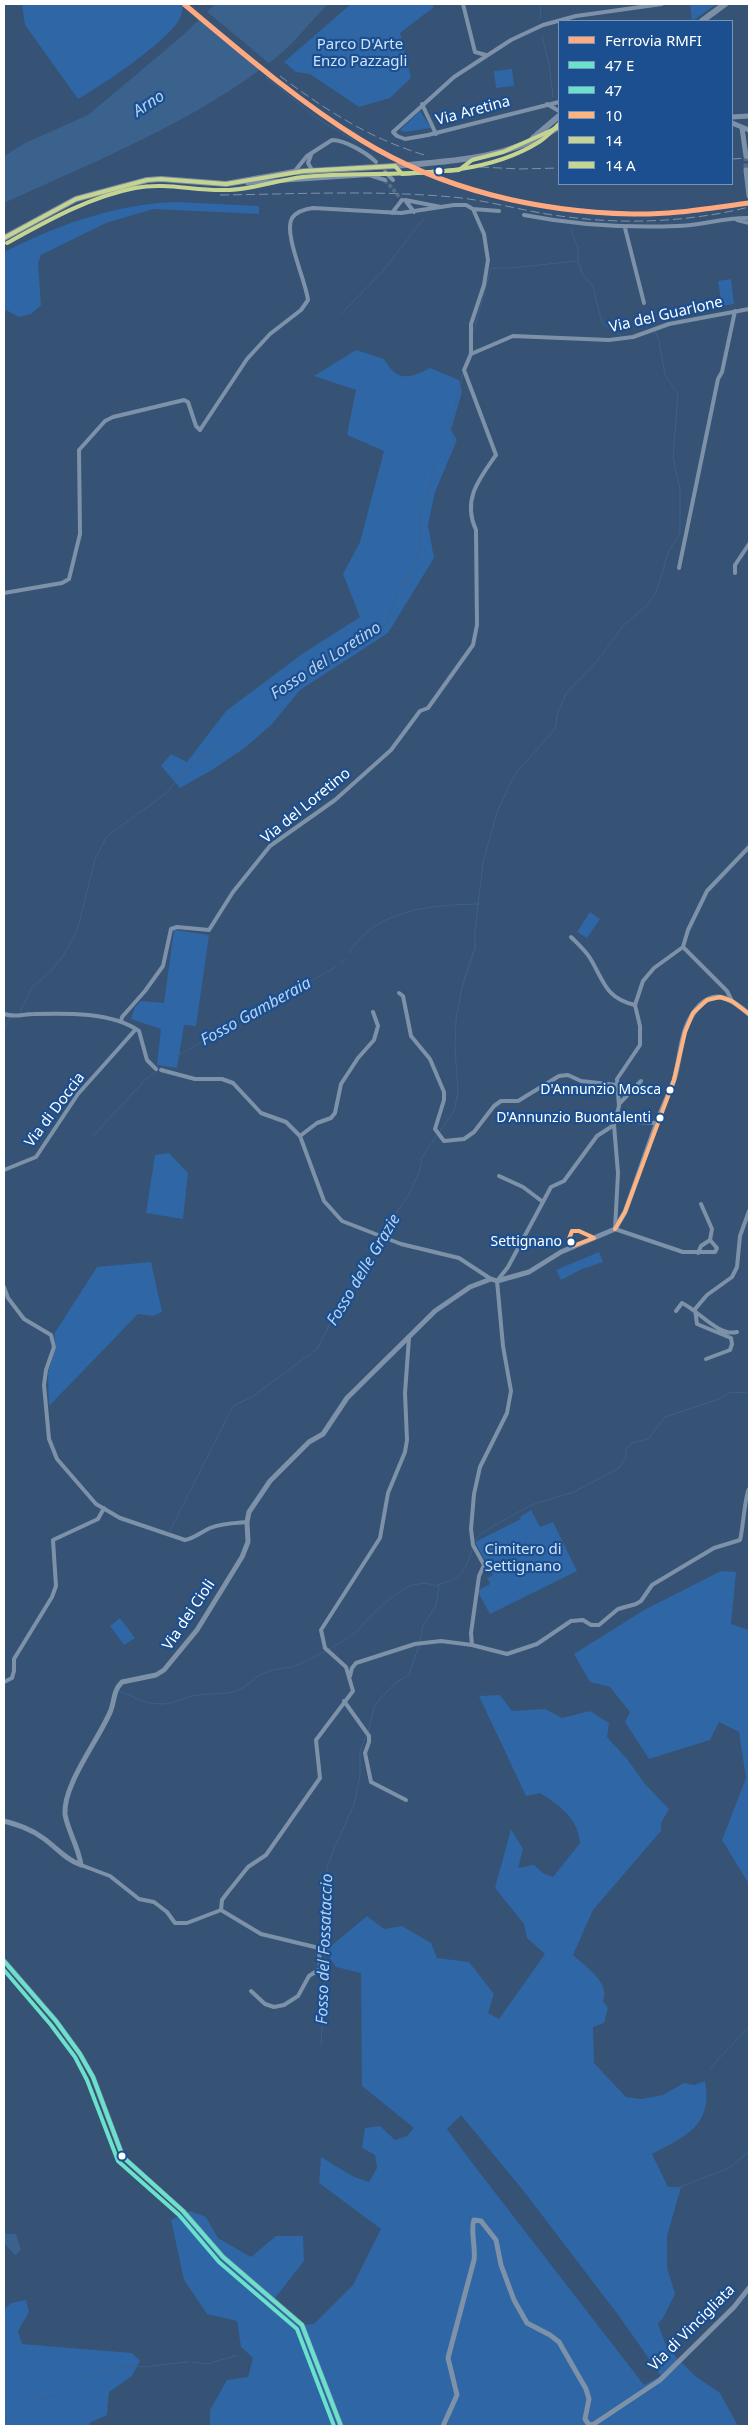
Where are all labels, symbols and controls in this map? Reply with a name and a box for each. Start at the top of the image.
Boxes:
legend [558,20,733,185]
text: Ferrovia RMFI [605,30,702,50]
park label: Parco D'Arte Enzo Pazzagli [313,36,407,71]
text: 47 E [605,55,634,75]
text: 47 [605,80,622,100]
water label: Arno [130,87,168,121]
street label: Via Aretina [434,92,512,130]
text: 10 [605,105,622,125]
text: 14 [605,130,622,150]
text: 14 A [605,155,636,175]
unlabelled marker [434,166,444,176]
street label: Via del Guarlone [607,293,725,337]
water label: Fosso del Loretino [267,618,385,704]
street label: Via del Loretino [258,765,354,847]
water label: Fosso Gamberaia [197,974,315,1050]
street label: Via di Doccia [21,1069,89,1151]
place label: D'Annunzio Mosca [540,1082,661,1098]
marker: D'Annunzio Mosca [665,1085,675,1095]
place label: D'Annunzio Buontalenti [496,1110,651,1126]
marker: D'Annunzio Buontalenti [655,1113,665,1123]
water label: Fosso delle Grazie [323,1211,405,1329]
place label: Settignano [490,1234,562,1250]
marker: Settignano [566,1237,576,1247]
park label: Cimitero di Settignano [484,1541,562,1576]
street label: Via dei Cioli [159,1576,219,1654]
water label: Fosso del Fossataccio [313,1873,337,2025]
unlabelled marker [117,2151,127,2161]
street label: Via di Vincigliata [645,2281,739,2375]

